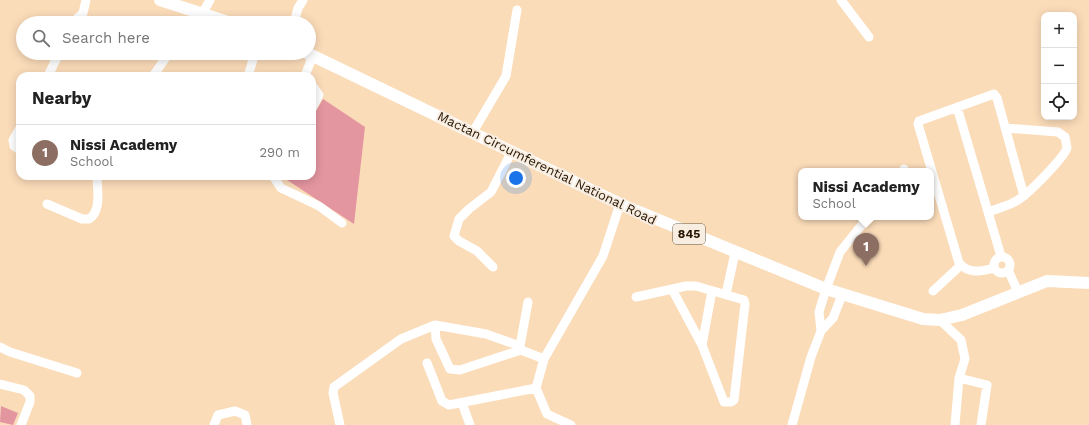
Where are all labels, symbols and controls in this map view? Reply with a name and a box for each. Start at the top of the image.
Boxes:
map controls [1041,12,1077,120]
button: + [1041,12,1077,48]
search box [16,16,316,60]
icon: search [30,27,52,49]
text: Search here [62,29,150,47]
button: − [1041,48,1077,84]
button: locate [1041,84,1077,120]
text: Nearby [32,88,91,108]
street label: Mactan Circumferential National Road [435,108,659,228]
text: Nissi Academy [70,136,177,154]
text: 1 [42,145,48,160]
text: 290 m [259,145,300,160]
text: School [70,154,113,169]
your location [506,168,526,188]
popup [798,168,934,220]
text: Nissi Academy [812,178,920,196]
text: School [812,196,856,211]
road number: 845 [673,224,705,244]
pin: 1 [853,233,879,266]

